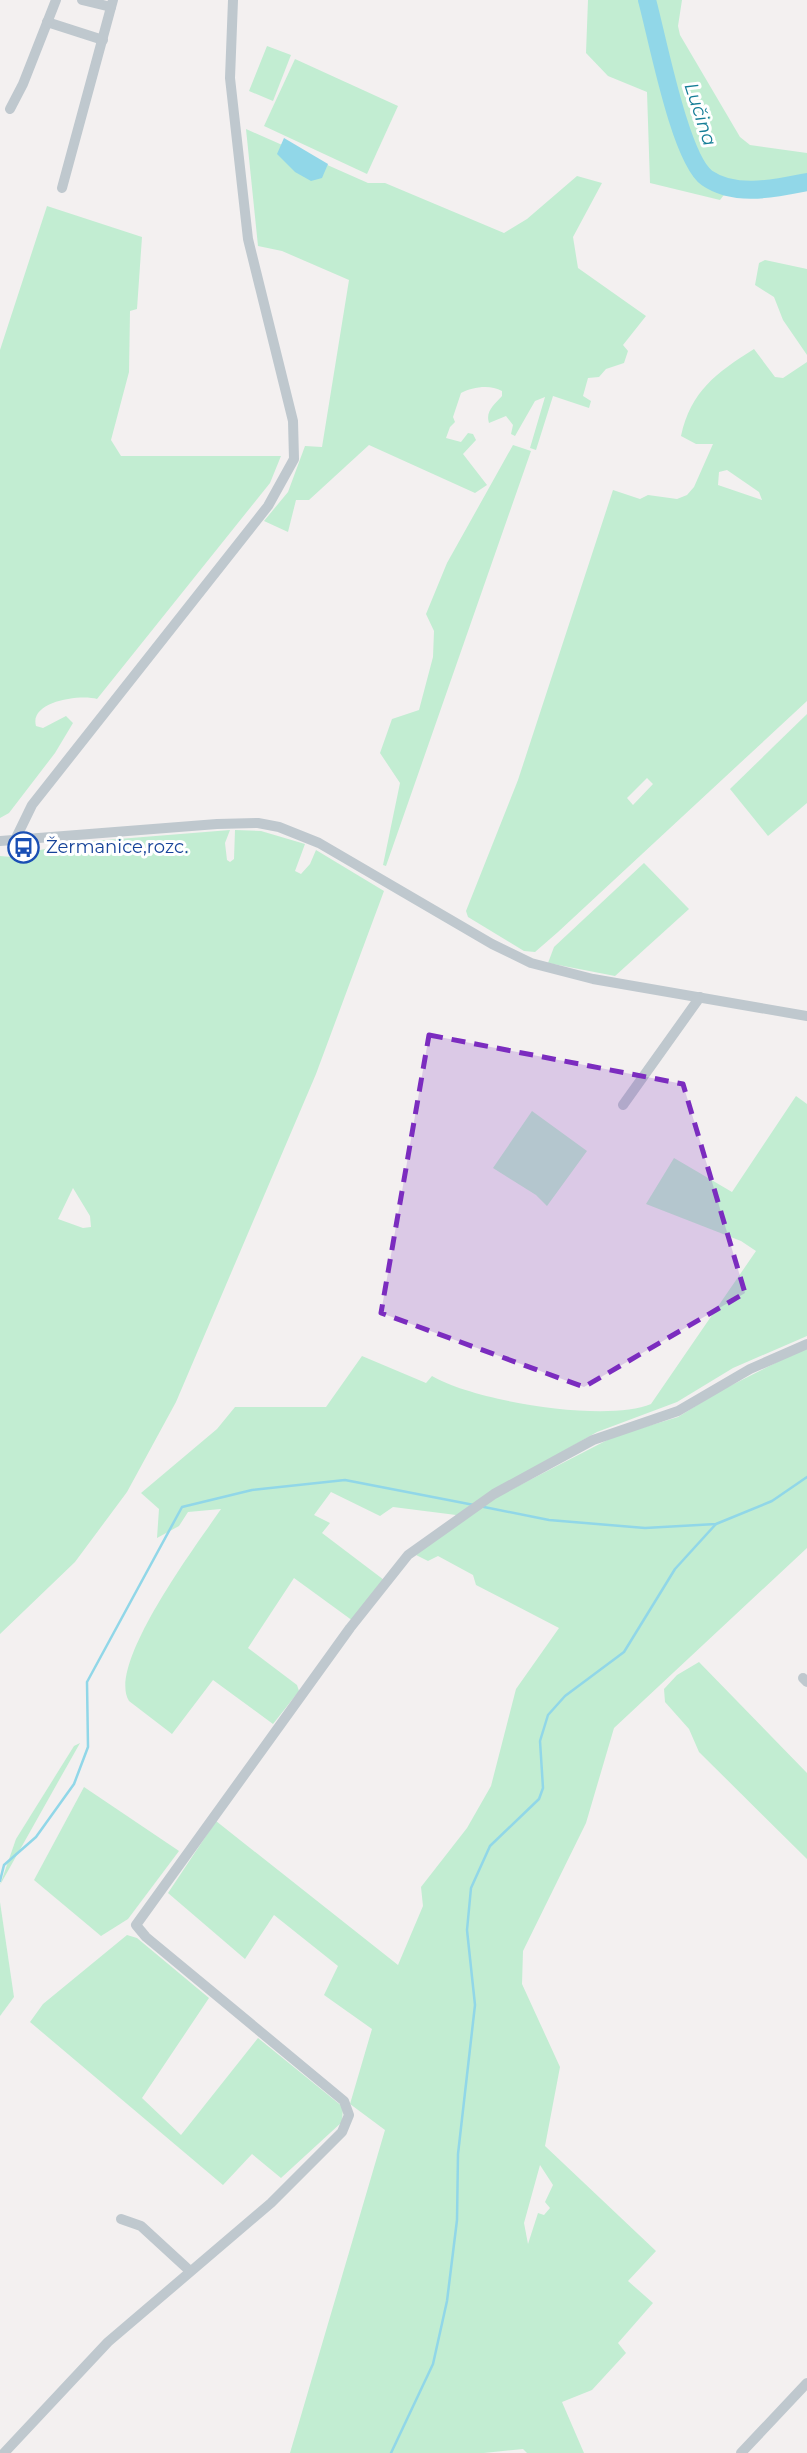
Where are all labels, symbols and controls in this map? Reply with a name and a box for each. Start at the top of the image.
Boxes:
water label: Lučina [680,80,722,149]
bus stop icon: Žermanice,rozc. [6,830,40,864]
place label: Žermanice,rozc. [46,836,188,858]

